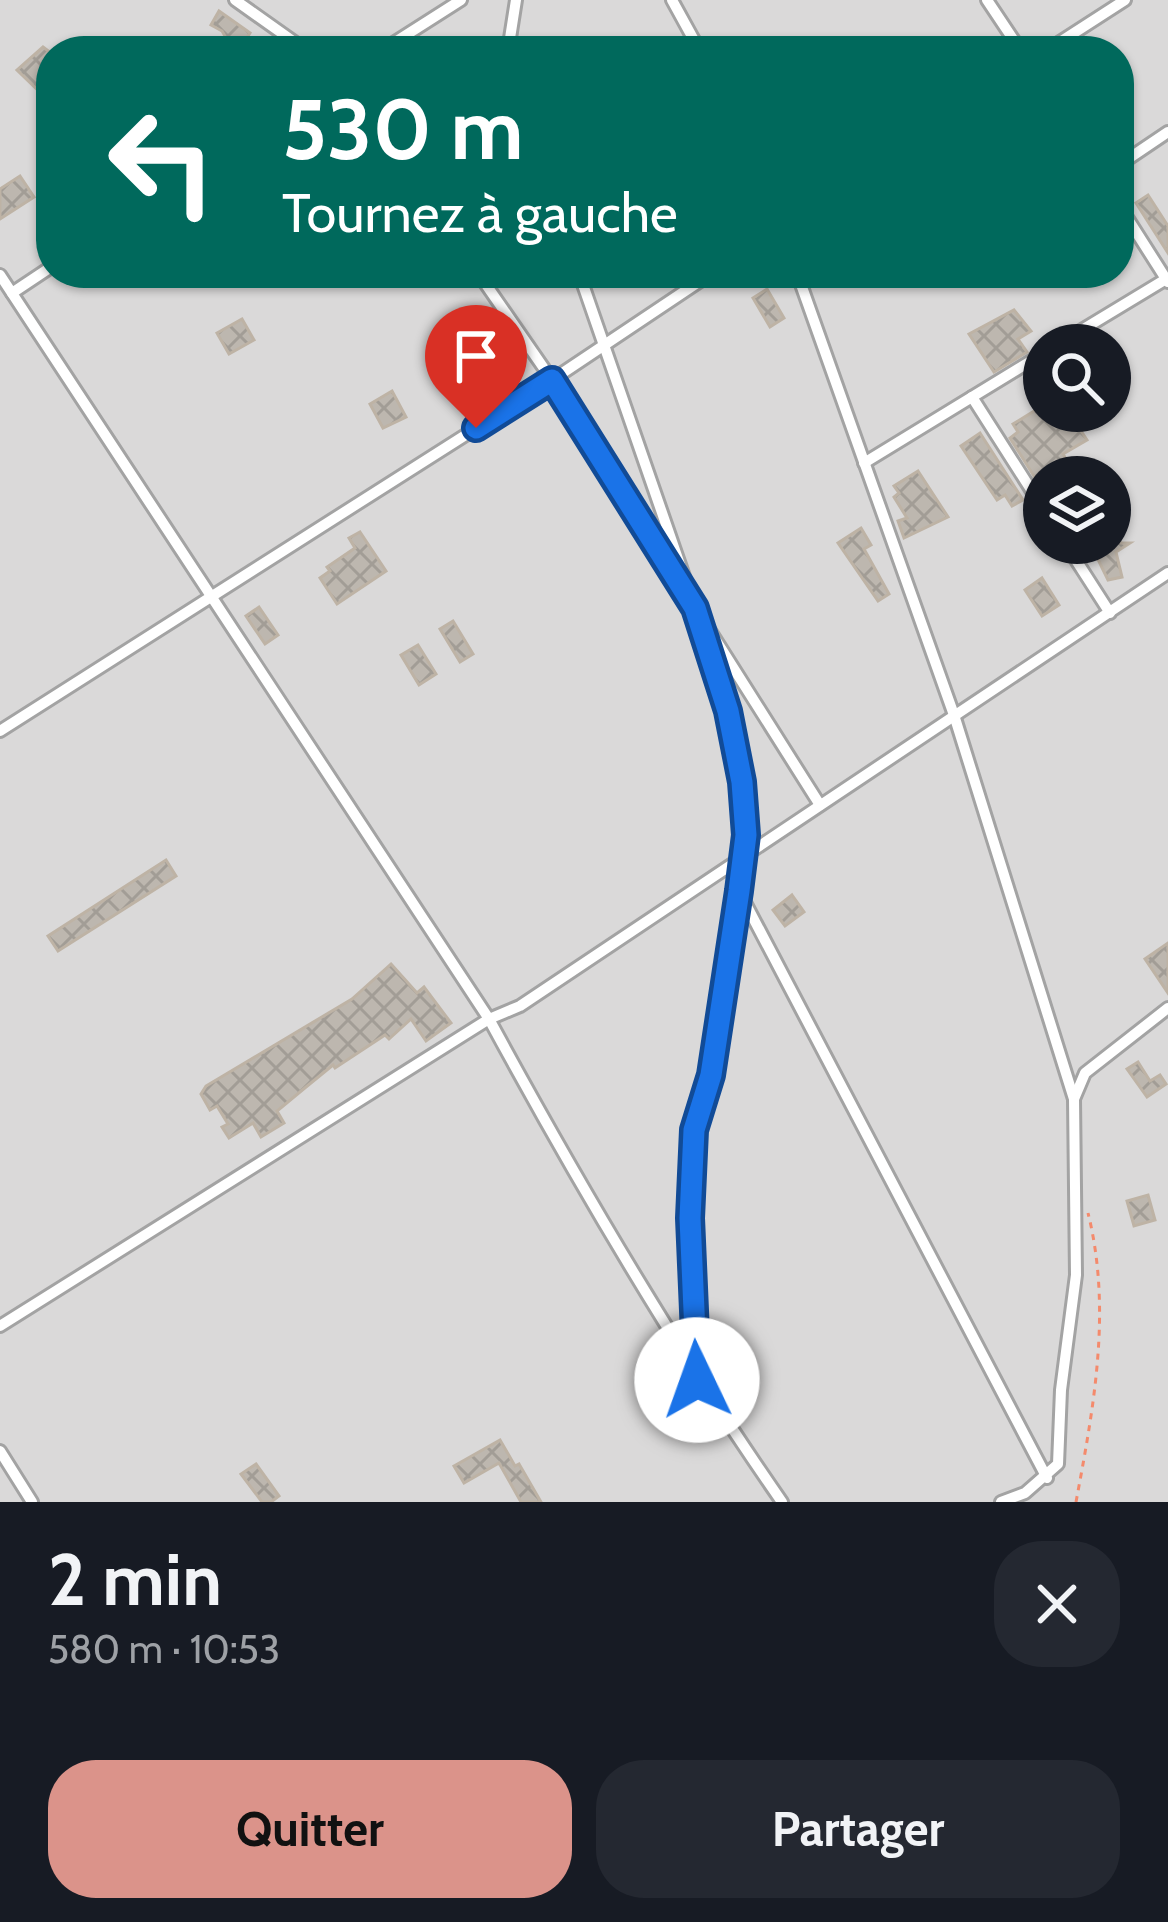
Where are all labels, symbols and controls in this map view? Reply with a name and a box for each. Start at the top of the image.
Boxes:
text: 530 m [282,78,524,180]
icon: left [84,84,240,240]
text: Tournez à gauche [282,180,678,246]
pin [425,305,527,428]
icon: arrive [443,323,509,389]
map controls [1023,324,1131,564]
button: search [1023,324,1131,432]
button: layers [1023,456,1131,564]
position arrow [634,1317,760,1443]
text: 2 min [48,1536,222,1623]
button: close [994,1541,1120,1667]
text: 580 m · 10:53 [48,1625,280,1673]
button: Quitter [48,1760,572,1898]
button: Partager [596,1760,1120,1898]

